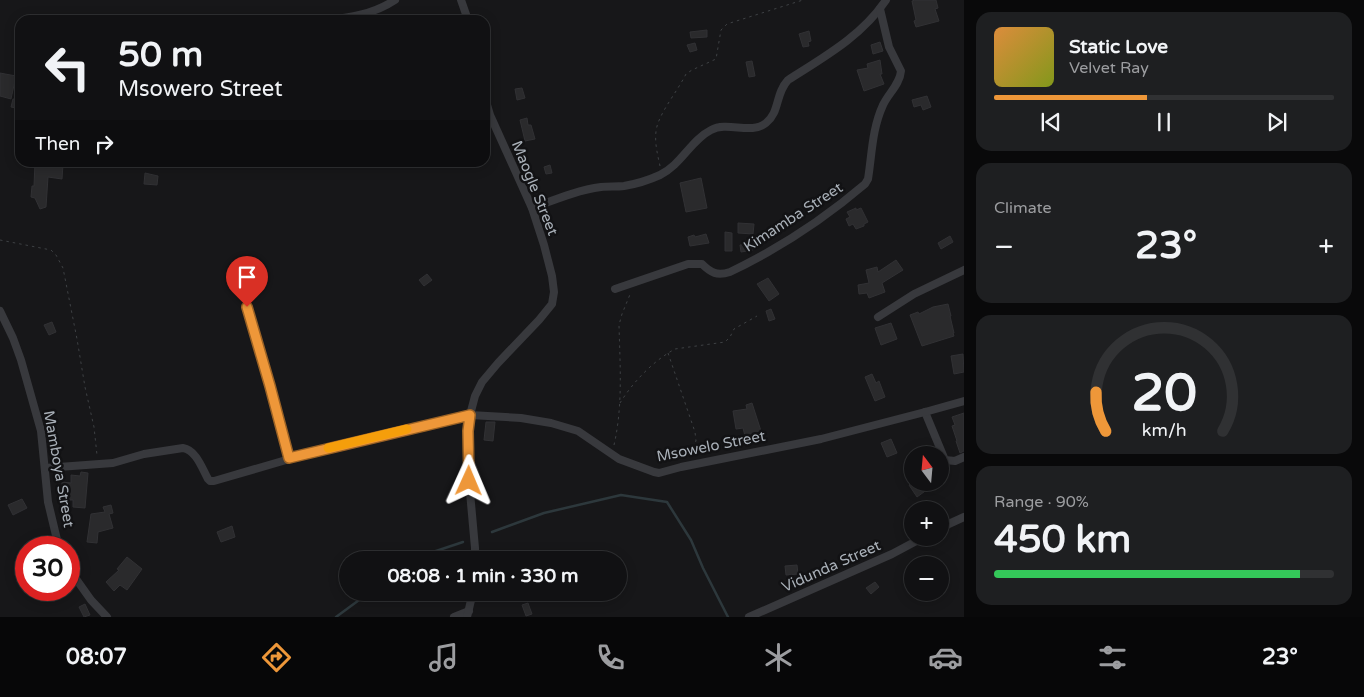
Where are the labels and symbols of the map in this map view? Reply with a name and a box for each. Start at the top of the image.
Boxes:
street label: Maogle Street [508,138,562,238]
street label: Kimamba Street [740,178,846,256]
pin [226,256,268,307]
street label: Mamboya Street [40,409,78,529]
street label: Msowelo Street [655,427,767,465]
north arrow [904,446,949,491]
position arrow [442,454,494,506]
speed limit sign: 30 [15,536,80,601]
street label: Vidunda Street [779,536,884,596]

